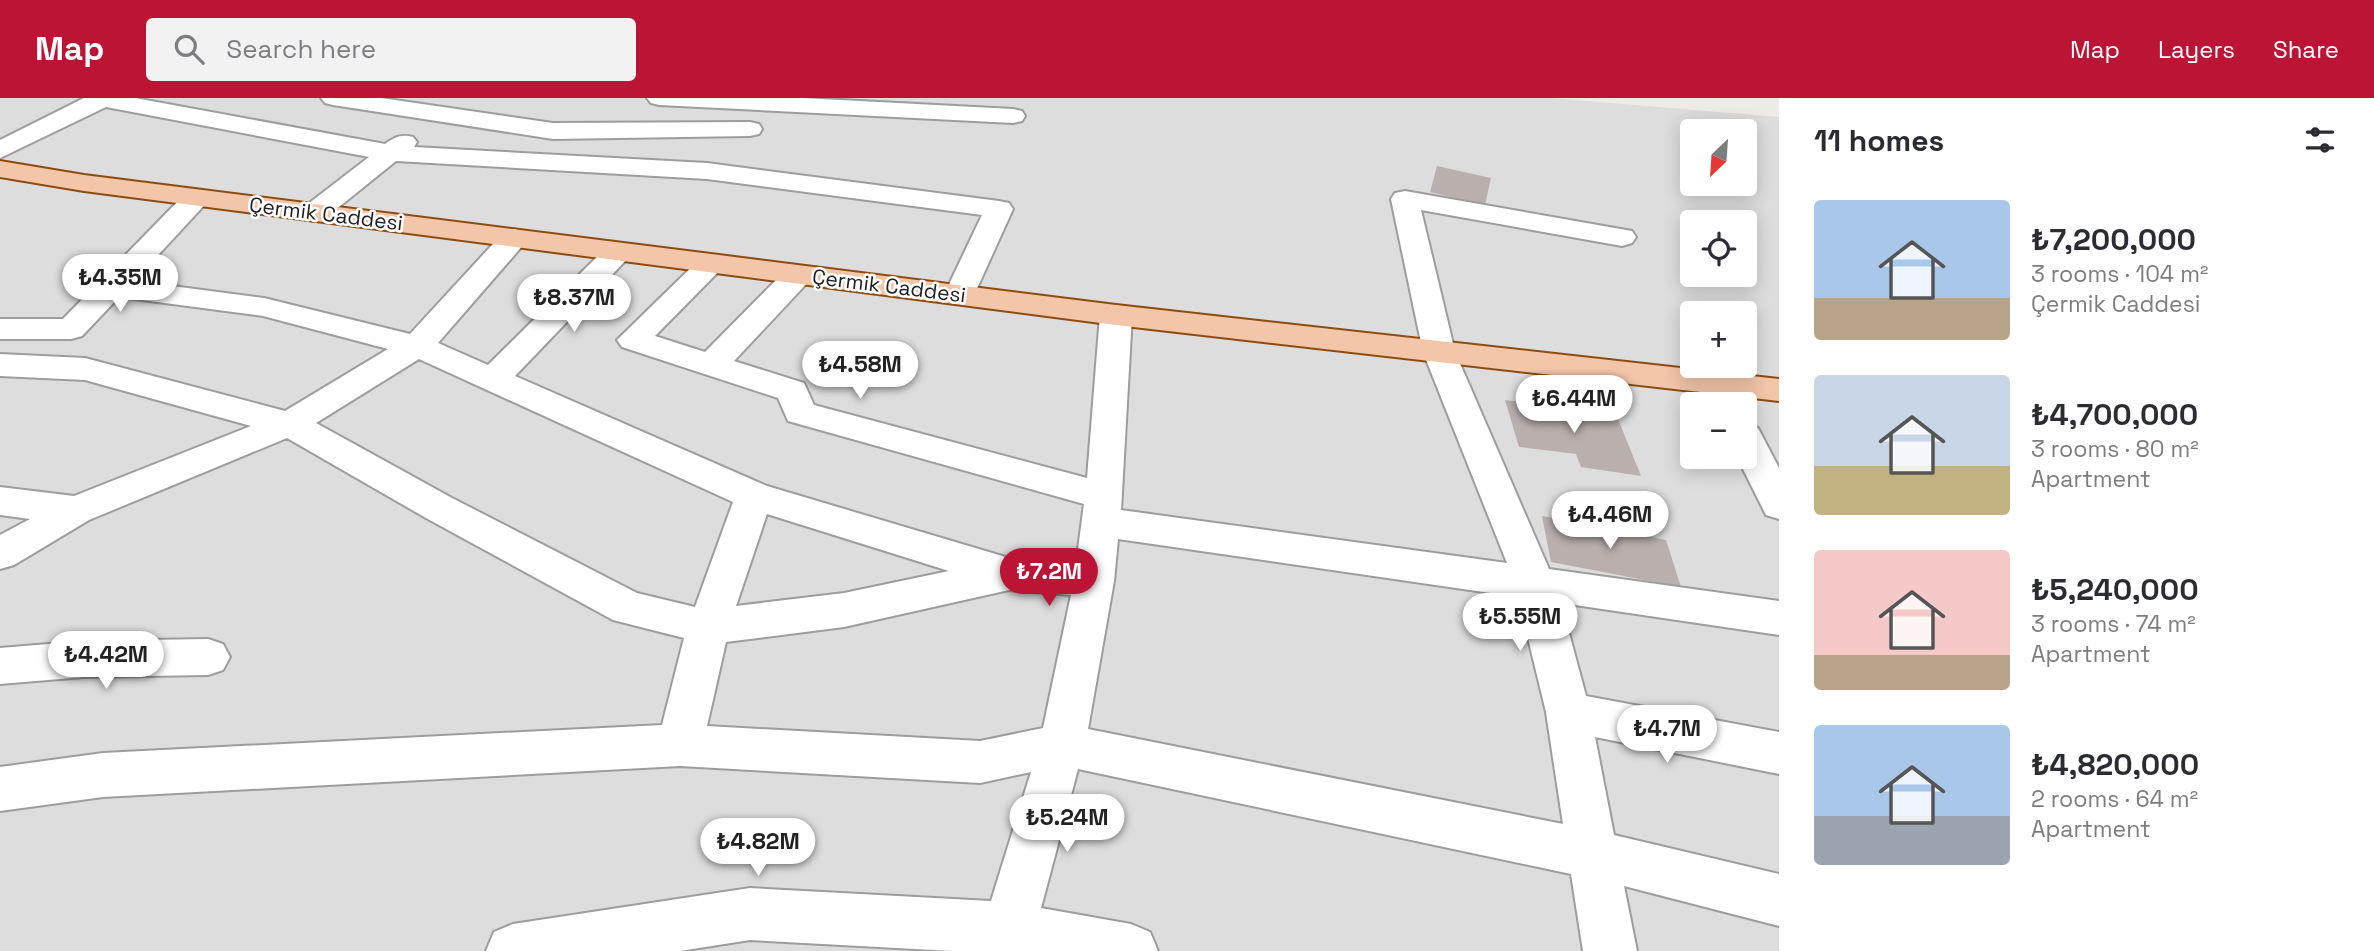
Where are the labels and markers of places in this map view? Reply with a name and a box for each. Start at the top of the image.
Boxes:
pin: ₺4.35M [63,254,177,314]
pin: ₺8.37M [517,274,631,334]
pin: ₺4.58M [803,342,917,401]
pin: ₺6.44M [1517,376,1631,435]
pin: ₺4.46M [1553,491,1667,551]
pin: ₺7.2M [1000,548,1098,608]
pin: ₺5.55M [1463,594,1577,653]
pin: ₺4.42M [49,632,163,691]
pin: ₺4.7M [1618,706,1716,765]
pin: ₺5.24M [1010,794,1124,854]
pin: ₺4.82M [701,818,815,878]

